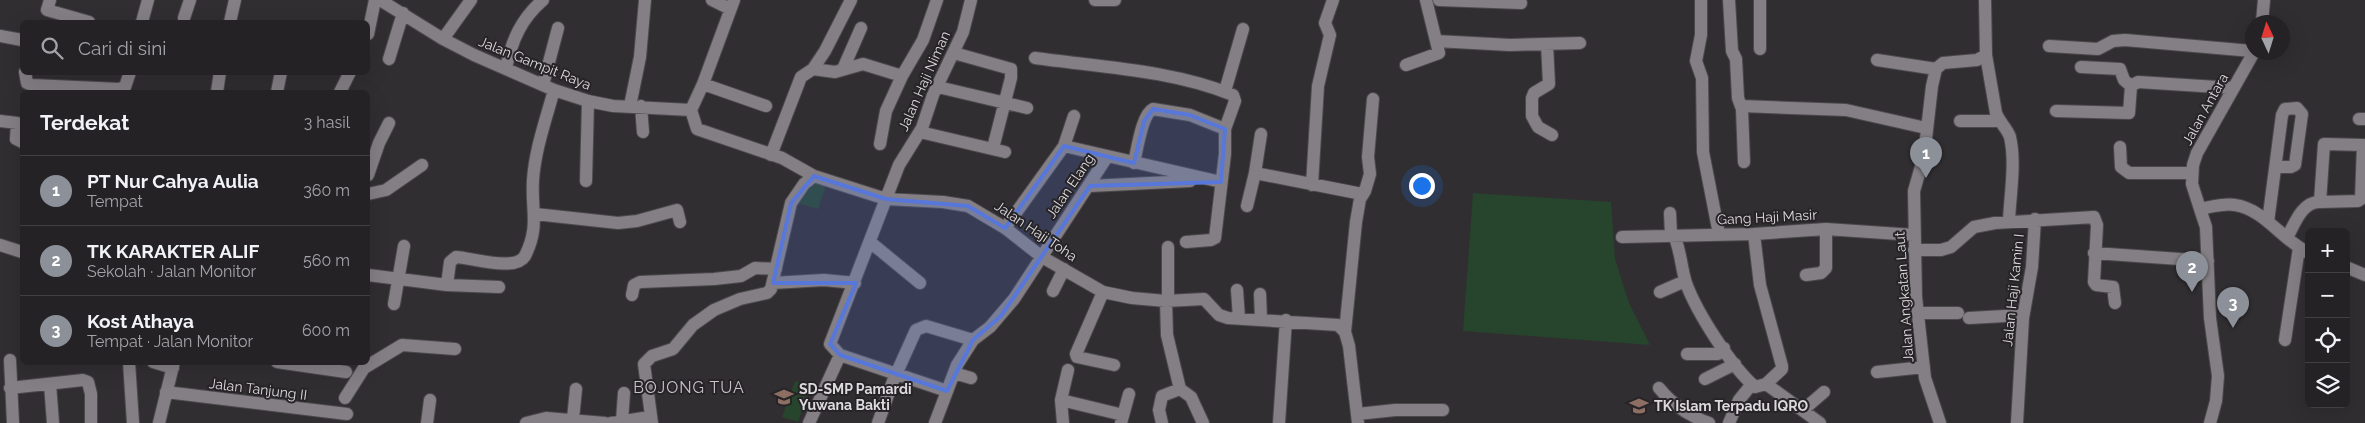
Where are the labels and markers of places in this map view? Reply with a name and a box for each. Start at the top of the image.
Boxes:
pin: 1 [1910,137,1942,178]
pin: 2 [2176,251,2208,292]
pin: 3 [2217,287,2249,328]
place label: SD-SMP Pamardi Yuwana Bakti [799,381,912,413]
school or university icon: SD-SMP Pamardi Yuwana Bakti [773,386,795,408]
school or university icon: TK Islam Terpadu IQRO [1628,395,1650,417]
place label: TK Islam Terpadu IQRO [1654,398,1808,414]

